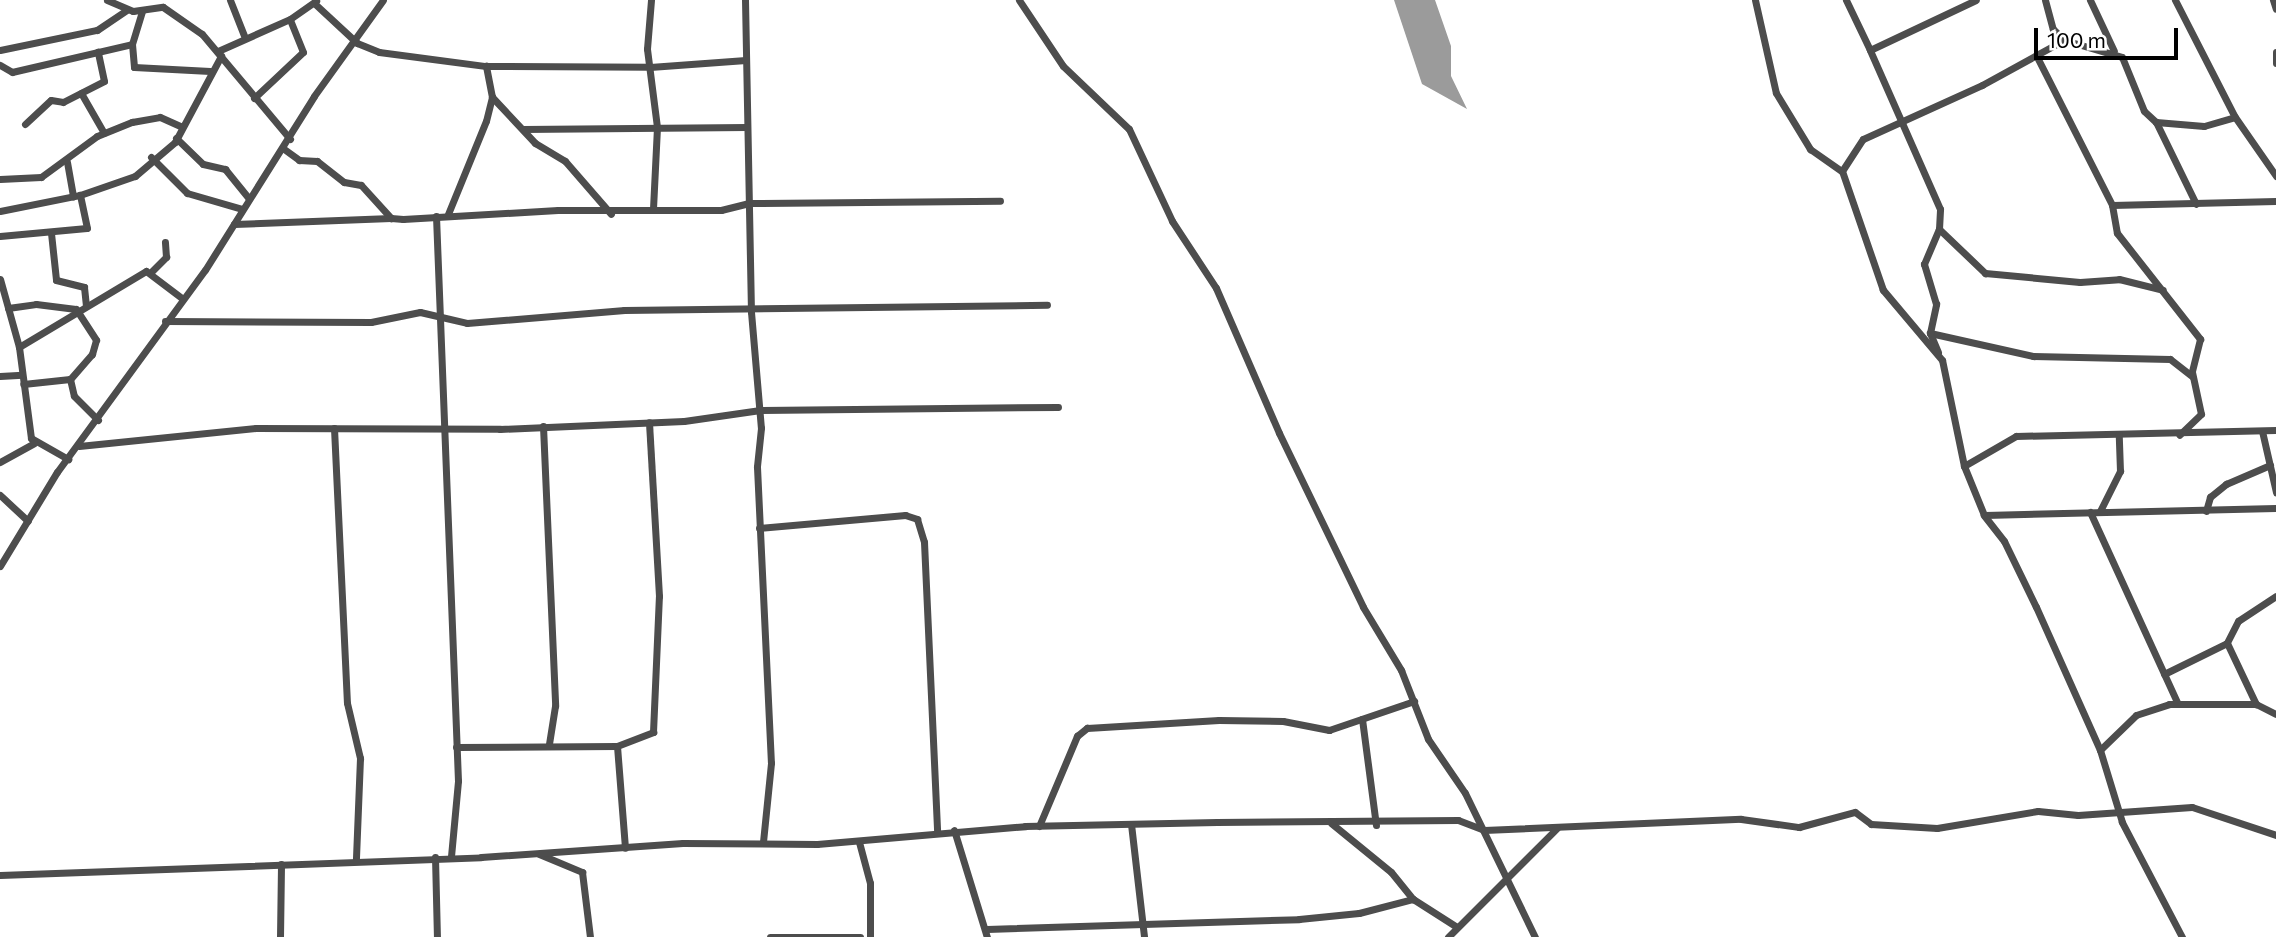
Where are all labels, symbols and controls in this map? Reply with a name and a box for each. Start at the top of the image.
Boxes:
scale bar [2038,14,2182,58]
text: 100 m [2047,27,2106,52]

